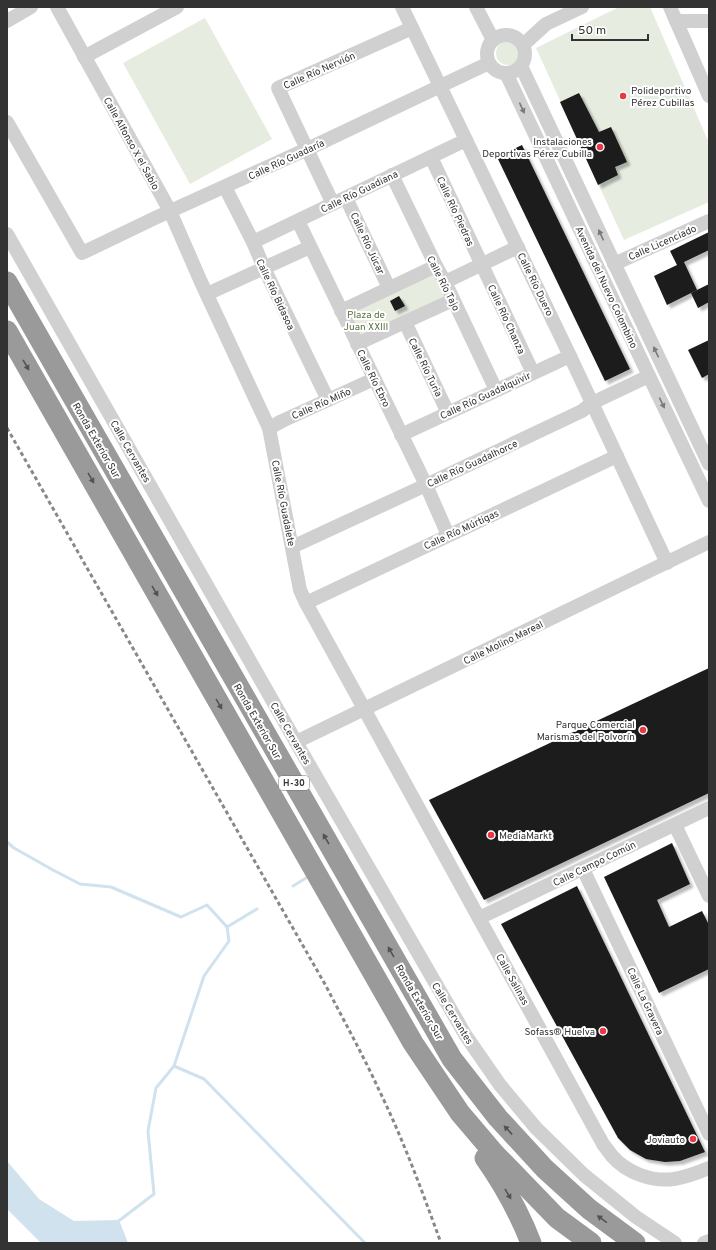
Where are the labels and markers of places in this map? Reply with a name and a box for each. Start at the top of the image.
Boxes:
place label: Polideportivo Pérez Cubillas [631,85,695,110]
marker: Polideportivo Pérez Cubillas [618,91,628,101]
place label: Instalaciones Deportivas Pérez Cubilla [482,136,592,161]
marker: Instalaciones Deportivas Pérez Cubilla [595,142,605,152]
place label: Parque Comercial Marismas del Polvorín [537,719,635,744]
marker: Parque Comercial Marismas del Polvorín [638,725,648,735]
marker: MediaMarkt [486,830,496,840]
place label: MediaMarkt [499,830,552,843]
place label: Sofass® Huelva [524,1026,595,1039]
marker: Sofass® Huelva [598,1026,608,1036]
place label: Joviauto [646,1134,685,1147]
marker: Joviauto [688,1134,698,1144]

